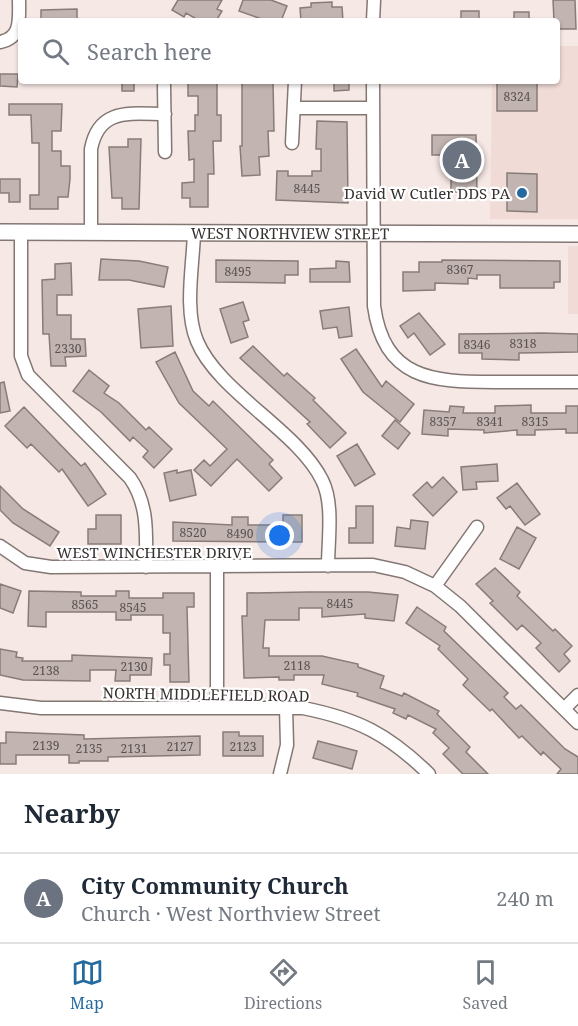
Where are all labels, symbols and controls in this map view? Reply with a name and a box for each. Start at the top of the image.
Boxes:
search box [18,18,560,84]
icon: search [39,35,72,68]
text: Search here [87,36,212,66]
house number: 8324 [504,88,531,105]
pin: A [442,138,482,182]
house number: 8445 [294,180,320,197]
place label: David W Cutler DDS PA [344,183,510,203]
marker: David W Cutler DDS PA [515,186,529,200]
street label: WEST NORTHVIEW STREET [191,223,389,243]
house number: 8367 [447,261,474,278]
house number: 8495 [225,263,251,280]
house number: 8318 [510,335,537,352]
house number: 8346 [464,336,491,353]
house number: 2330 [55,340,82,357]
house number: 8357 [430,413,457,430]
house number: 8341 [477,413,503,430]
house number: 8315 [522,413,548,430]
your location [265,521,294,550]
house number: 8520 [180,524,207,541]
house number: 8490 [227,525,254,542]
street label: WEST WINCHESTER DRIVE [57,542,251,562]
house number: 8445 [327,595,353,612]
house number: 8565 [72,596,98,613]
house number: 8545 [120,599,146,616]
house number: 2118 [284,657,311,674]
house number: 2130 [121,658,148,675]
house number: 2138 [33,662,60,679]
street label: NORTH MIDDLEFIELD ROAD [102,682,310,706]
house number: 2139 [33,737,59,754]
house number: 2127 [167,738,194,755]
house number: 2123 [230,738,257,755]
house number: 2135 [76,740,102,757]
house number: 2131 [121,740,147,757]
text: Nearby [24,795,120,831]
text: City Community Church [81,870,349,900]
text: A [36,885,51,912]
text: 240 m [496,885,554,912]
text: Church · West Northview Street [81,900,381,927]
tab: Map [70,956,104,1014]
tab: Directions [244,956,322,1014]
tab: Saved [463,956,508,1014]

